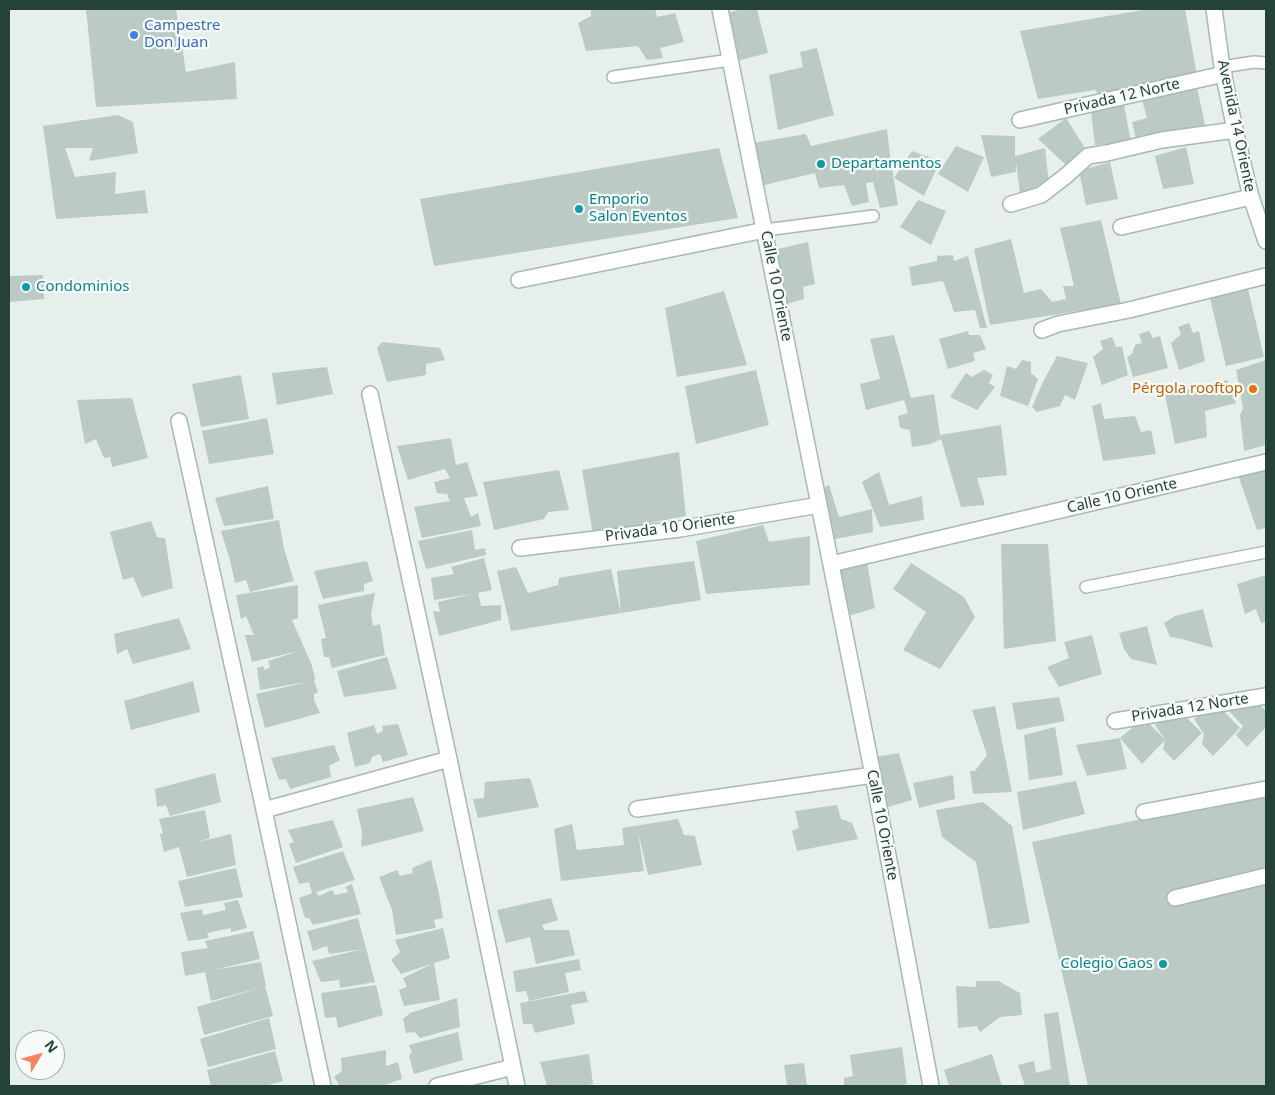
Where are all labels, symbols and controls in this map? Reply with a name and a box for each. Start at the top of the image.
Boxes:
place label: Campestre Don Juan [144,17,221,52]
marker: Campestre Don Juan [128,29,140,41]
street label: Avenida 14 Oriente [1213,58,1259,194]
street label: Privada 12 Norte [1062,75,1182,119]
place label: Departamentos [831,155,942,173]
marker: Departamentos [815,158,827,170]
place label: Emporio Salon Eventos [589,191,687,226]
marker: Emporio Salon Eventos [573,203,585,215]
street label: Calle 10 Oriente [756,229,796,343]
place label: Condominios [36,278,129,296]
marker: Condominios [20,281,32,293]
place label: Pérgola rooftop [1132,380,1243,398]
marker: Pérgola rooftop [1247,383,1259,395]
street label: Calle 10 Oriente [1065,475,1179,517]
street label: Privada 10 Oriente [604,510,736,546]
street label: Privada 12 Norte [1130,690,1250,726]
street label: Calle 10 Oriente [862,768,902,882]
place label: Colegio Gaos [1060,955,1153,973]
marker: Colegio Gaos [1157,958,1169,970]
north arrow [15,1030,65,1080]
text: N [41,1036,63,1057]

